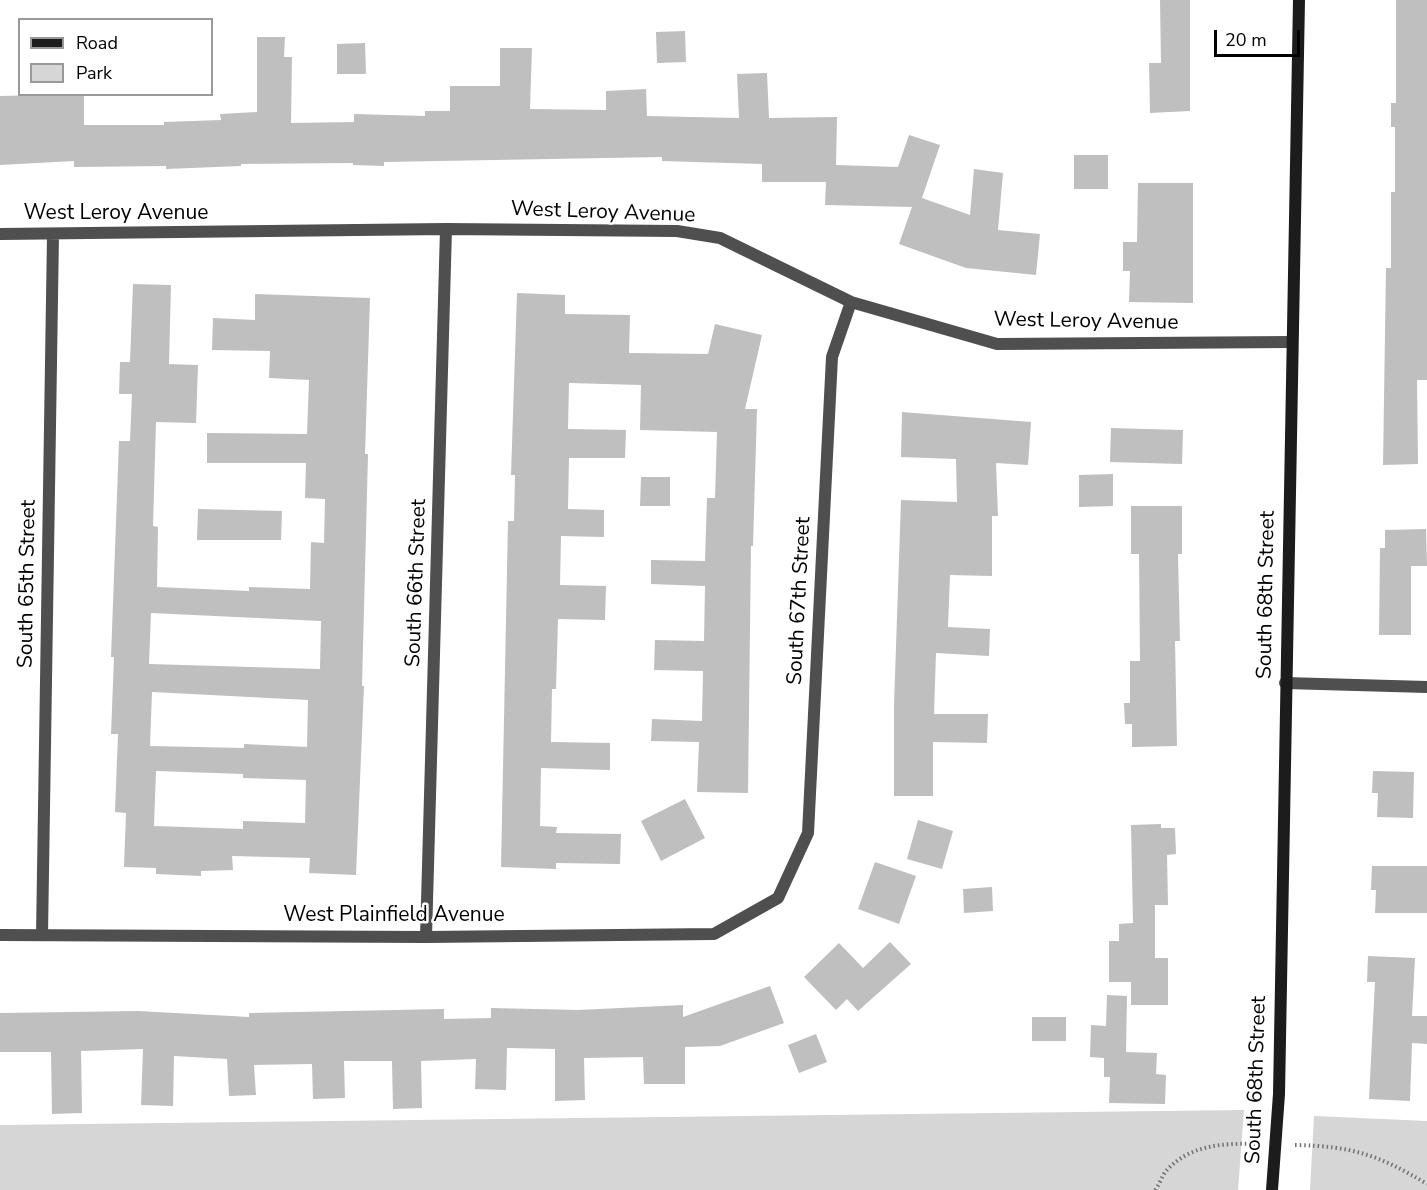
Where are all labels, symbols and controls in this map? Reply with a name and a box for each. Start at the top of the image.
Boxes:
legend [18,18,213,96]
scale bar [1217,18,1302,56]
text: 20 m [1225,28,1267,52]
text: Road [76,31,118,55]
text: Park [76,61,112,85]
street label: West Leroy Avenue [510,197,696,229]
street label: West Leroy Avenue [24,201,208,227]
street label: West Leroy Avenue [993,308,1179,336]
street label: South 66th Street [401,499,433,667]
street label: South 65th Street [14,500,42,668]
street label: South 68th Street [1253,511,1281,679]
street label: South 67th Street [783,516,817,686]
street label: West Plainfield Avenue [283,903,505,929]
street label: South 68th Street [1241,996,1273,1164]

